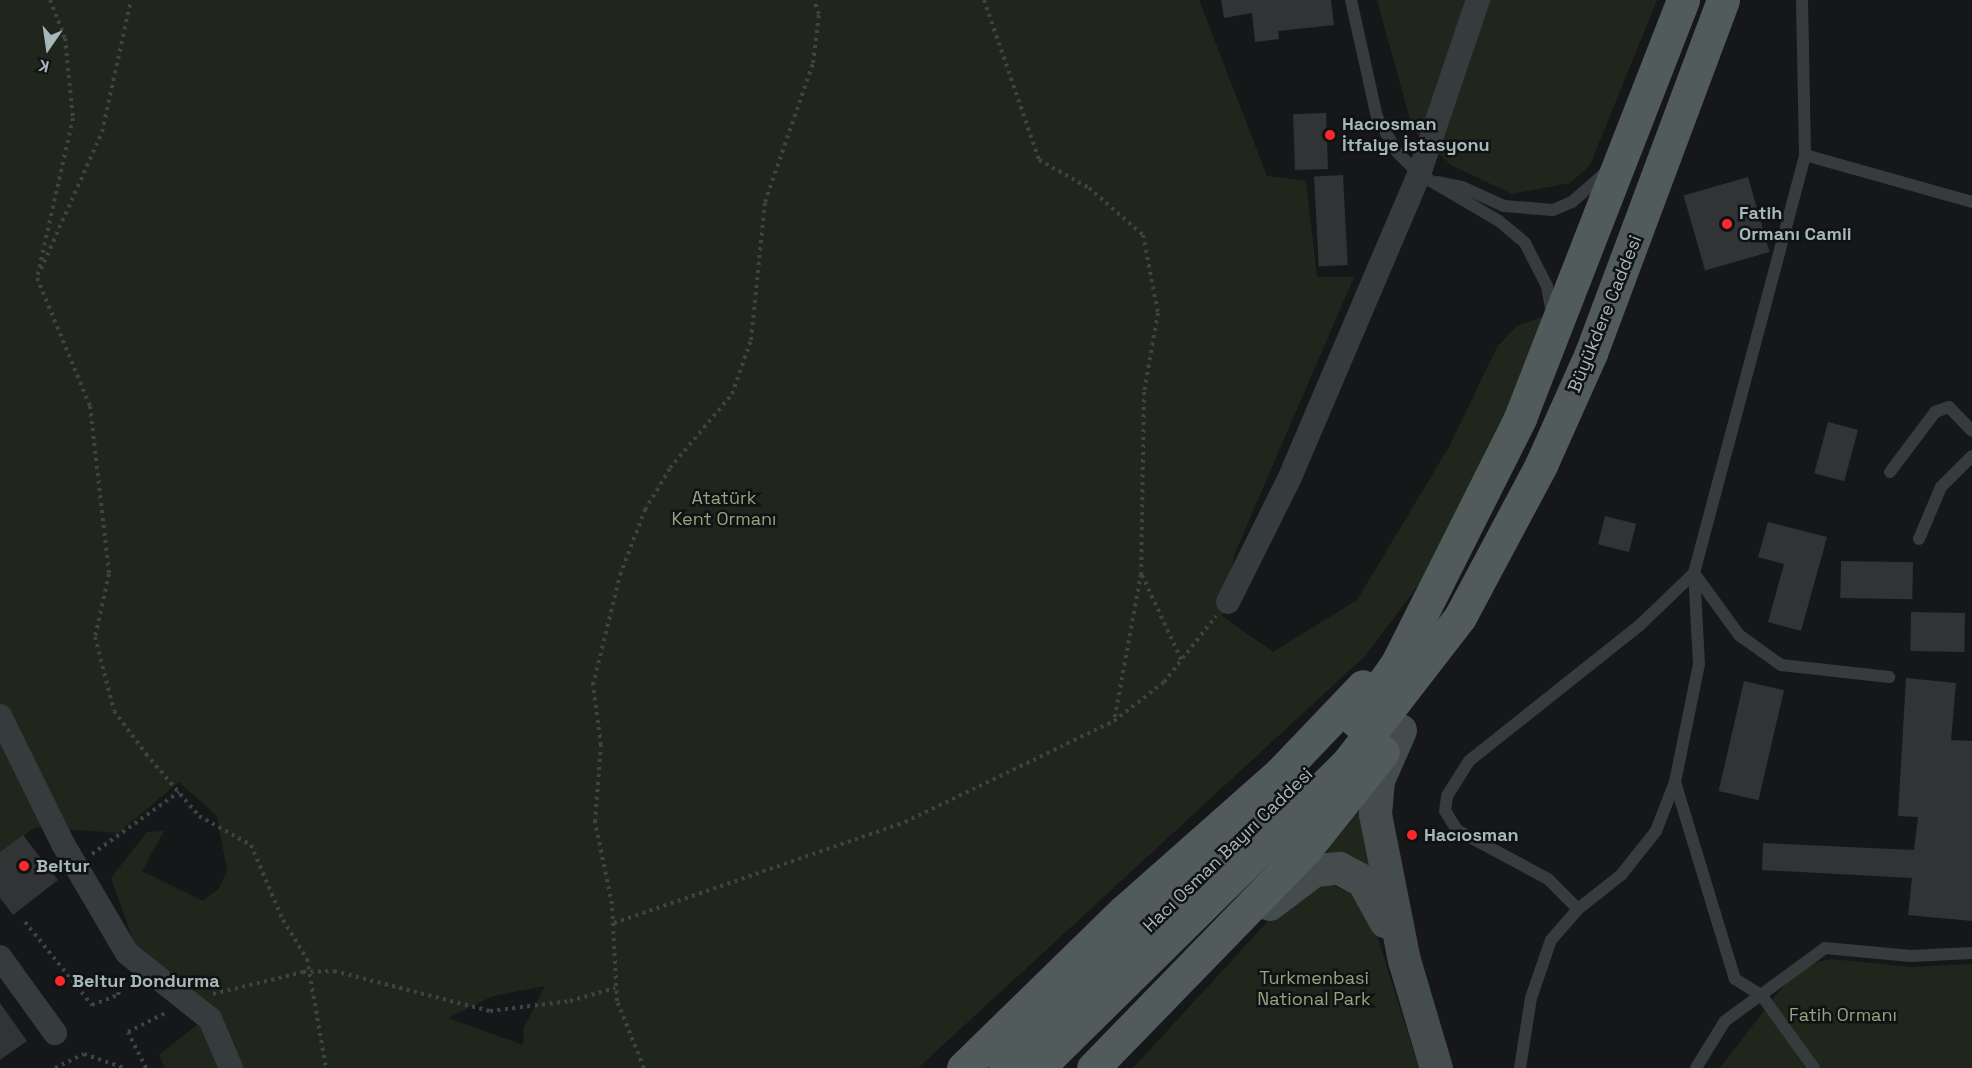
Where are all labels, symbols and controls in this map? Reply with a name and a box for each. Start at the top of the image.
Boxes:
north arrow [18,18,78,78]
text: K [37,55,51,77]
place label: Hacıosman İtfaiye İstasyonu [1342,114,1490,156]
marker: Hacıosman İtfaiye İstasyonu [1323,128,1337,142]
place label: Fatih Ormanı Camii [1739,203,1851,246]
marker: Fatih Ormanı Camii [1720,217,1734,231]
street label: Büyükdere Caddesi [1564,232,1646,396]
park label: Atatürk Kent Ormanı [671,488,777,530]
street label: Hacı Osman Bayırı Caddesi [1139,763,1317,937]
place label: Hacıosman [1424,824,1519,846]
marker: Hacıosman [1405,828,1419,842]
place label: Beltur [36,855,90,877]
marker: Beltur [17,859,31,873]
park label: Turkmenbasi National Park [1257,968,1371,1010]
place label: Beltur Dondurma [72,970,220,992]
marker: Beltur Dondurma [53,974,67,988]
park label: Fatih Ormanı [1789,1004,1897,1026]

